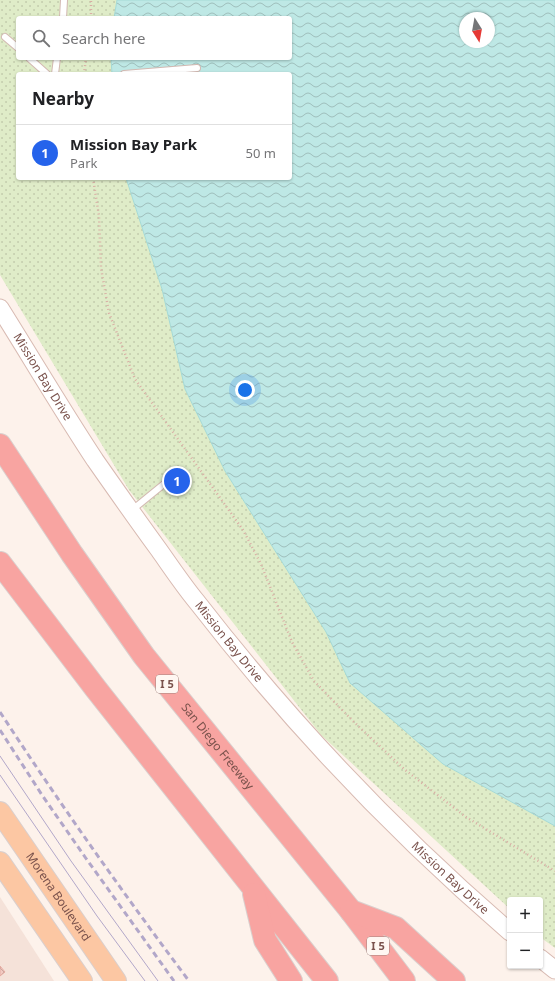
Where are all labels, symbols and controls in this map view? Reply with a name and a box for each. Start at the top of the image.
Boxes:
north arrow [459,12,495,48]
search box [16,16,292,60]
icon: search [30,27,52,49]
text: Search here [62,28,145,48]
text: Nearby [32,87,94,110]
text: Mission Bay Park [70,134,197,154]
text: 1 [41,144,49,162]
text: 50 m [246,144,276,162]
text: Park [70,154,97,172]
street label: Mission Bay Drive [10,330,77,424]
your location [235,380,255,400]
pin: 1 [164,466,190,496]
street label: Mission Bay Drive [191,597,268,686]
road number: I 5 [156,675,178,693]
street label: San Diego Freeway [178,699,259,794]
street label: Mission Bay Drive [408,837,493,918]
street label: Morena Boulevard [22,849,95,944]
map controls [507,897,543,969]
button: + [507,897,543,933]
button: − [507,933,543,969]
road number: I 5 [367,937,389,955]

